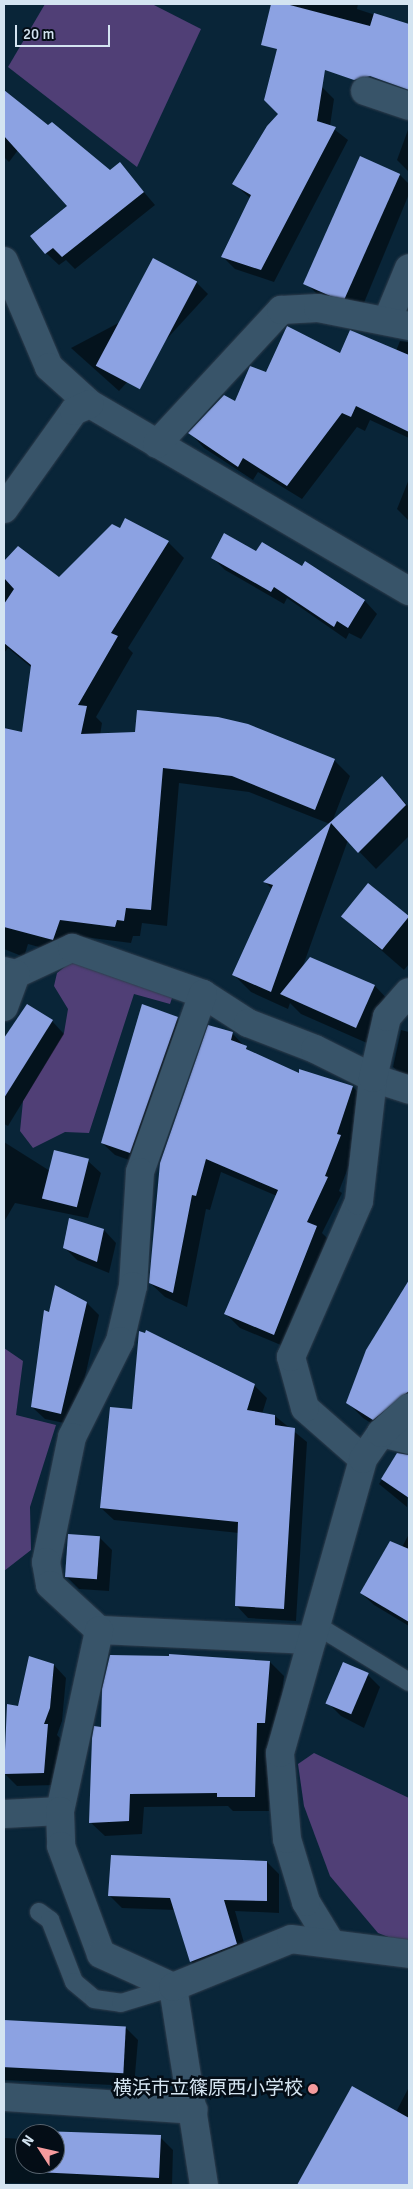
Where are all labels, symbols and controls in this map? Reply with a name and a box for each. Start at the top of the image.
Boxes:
scale bar [18,15,112,47]
text: 20 m [23,25,54,43]
place label: 横浜市立篠原西小学校 [113,2078,303,2100]
marker: 横浜市立篠原西小学校 [307,2083,319,2095]
north arrow [15,2124,65,2174]
text: N [18,2132,38,2150]

